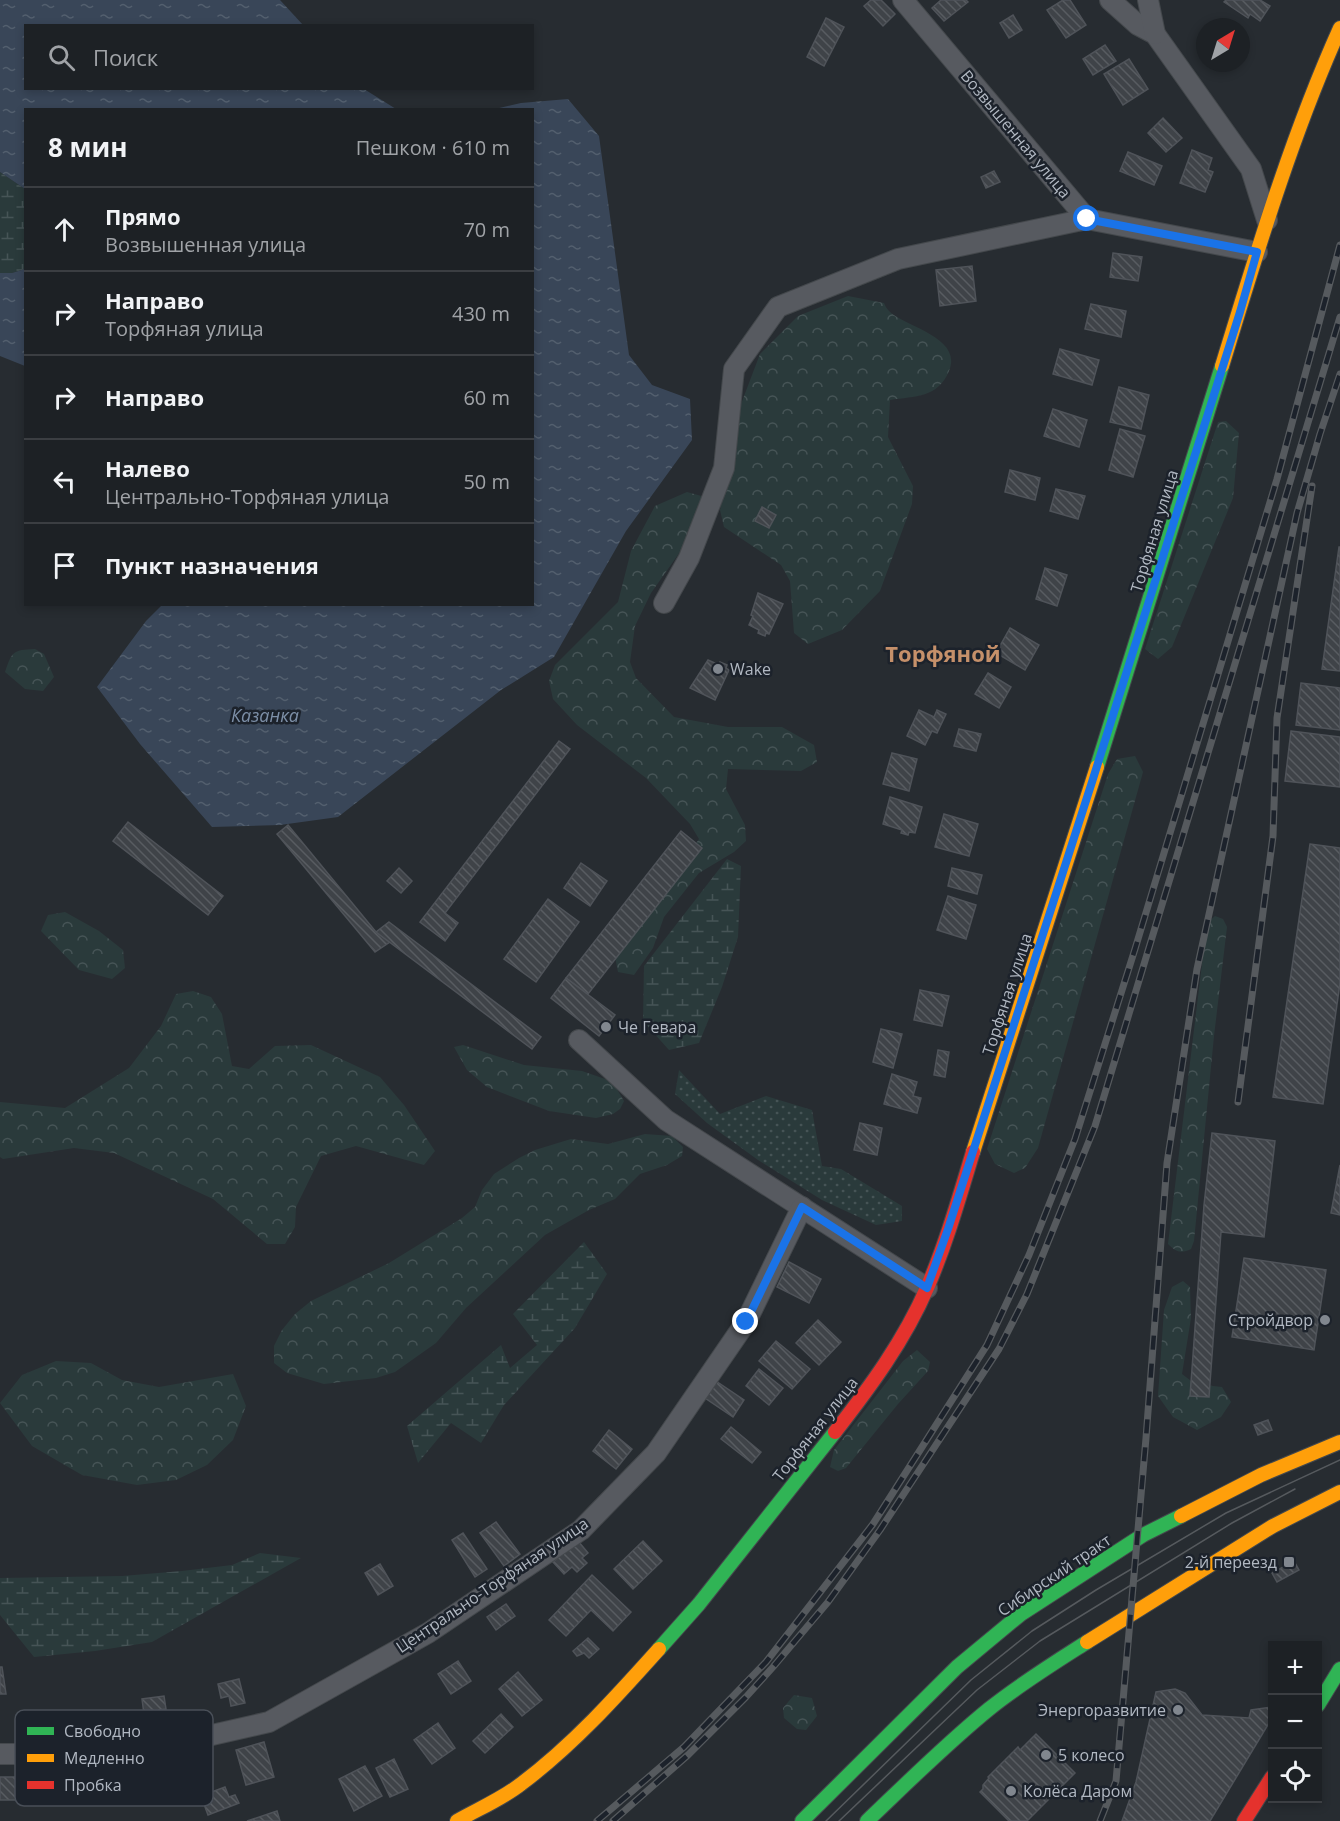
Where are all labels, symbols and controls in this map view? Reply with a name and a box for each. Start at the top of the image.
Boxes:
north arrow [1196,18,1250,72]
search box [24,24,534,90]
icon: search [45,41,78,74]
text: Поиск [93,42,158,72]
street label: Возвышенная улица [956,65,1076,203]
text: 8 мин [48,129,128,165]
text: Пешком · 610 m [356,134,510,161]
text: Прямо [105,201,181,231]
route start [1073,205,1099,231]
icon: ahead [48,213,81,246]
text: 70 m [463,216,510,243]
text: Возвышенная улица [105,231,306,258]
text: Направо [105,285,204,315]
icon: right [48,297,81,330]
text: 430 m [452,300,510,327]
text: Торфяная улица [105,315,264,342]
icon: right [48,381,81,414]
text: Направо [105,382,204,412]
text: 60 m [463,384,510,411]
text: Налево [105,453,190,483]
icon: left [48,465,81,498]
street label: Торфяная улица [1125,467,1183,595]
text: 50 m [463,468,510,495]
text: Центрально-Торфяная улица [105,483,389,510]
icon: arrive [48,549,81,582]
text: Пункт назначения [105,550,319,580]
district label: Торфяной [885,638,1001,668]
place label: Wake [730,658,771,680]
marker: Wake [711,662,725,676]
water label: Казанка [231,703,299,727]
street label: Торфяная улица [977,930,1037,1058]
place label: Че Гевара [618,1016,696,1038]
marker: Че Гевара [599,1020,613,1034]
route end [732,1308,758,1334]
place label: Стройдвор [1228,1309,1313,1331]
marker: Стройдвор [1318,1313,1332,1327]
street label: Торфяная улица [767,1372,863,1486]
street label: Центрально-Торфяная улица [392,1512,592,1658]
street label: Сибирский тракт [993,1529,1115,1621]
place label: 2-й переезд [1185,1551,1277,1573]
marker: 2-й переезд [1282,1555,1296,1569]
map controls [1268,1641,1322,1803]
button: + [1268,1641,1322,1695]
button: − [1268,1695,1322,1749]
place label: Энергоразвитие [1038,1699,1166,1721]
marker: Энергоразвитие [1171,1703,1185,1717]
legend [15,1710,213,1806]
text: Свободно [64,1720,141,1742]
place label: 5 колесо [1058,1744,1125,1766]
text: Медленно [64,1747,145,1769]
marker: 5 колесо [1039,1748,1053,1762]
button: locate [1268,1749,1322,1803]
text: Пробка [64,1774,122,1796]
place label: Колёса Даром [1023,1780,1132,1802]
marker: Колёса Даром [1004,1784,1018,1798]

